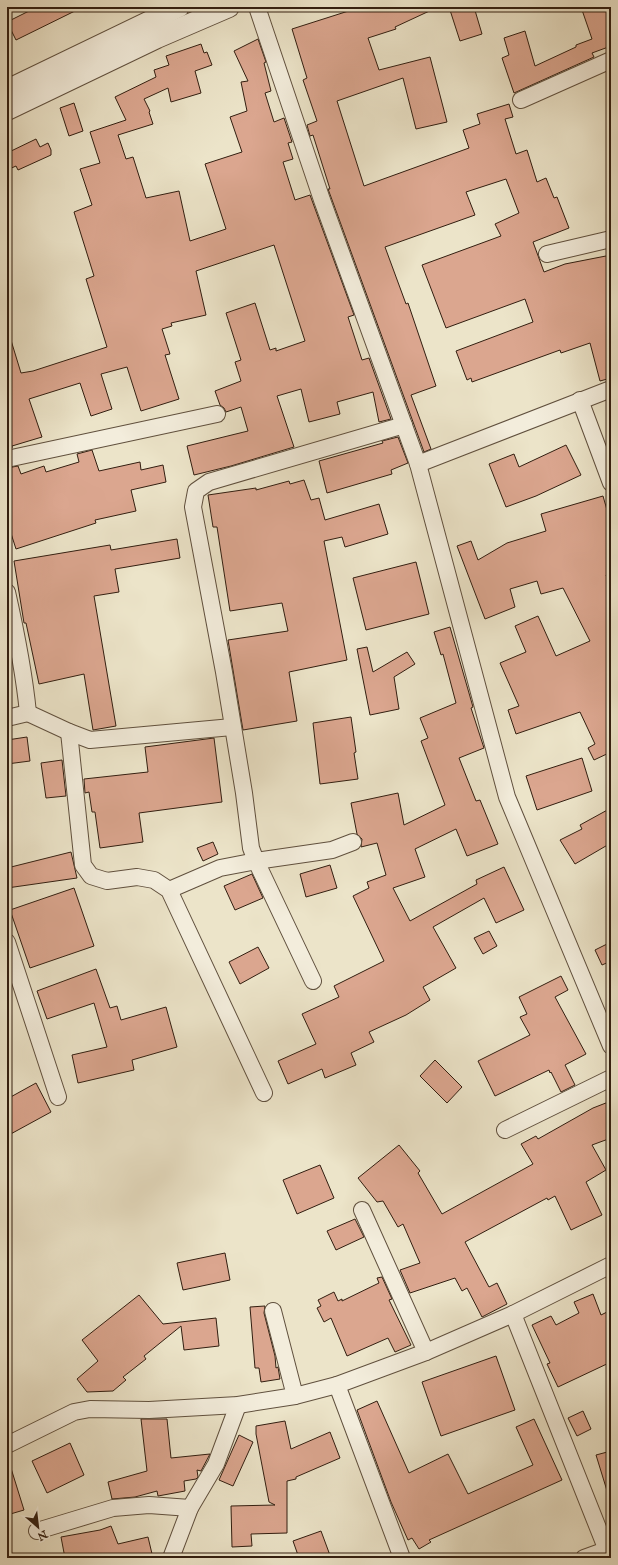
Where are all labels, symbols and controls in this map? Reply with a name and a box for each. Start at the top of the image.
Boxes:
north arrow [18,1507,58,1547]
text: N [34,1526,51,1544]

